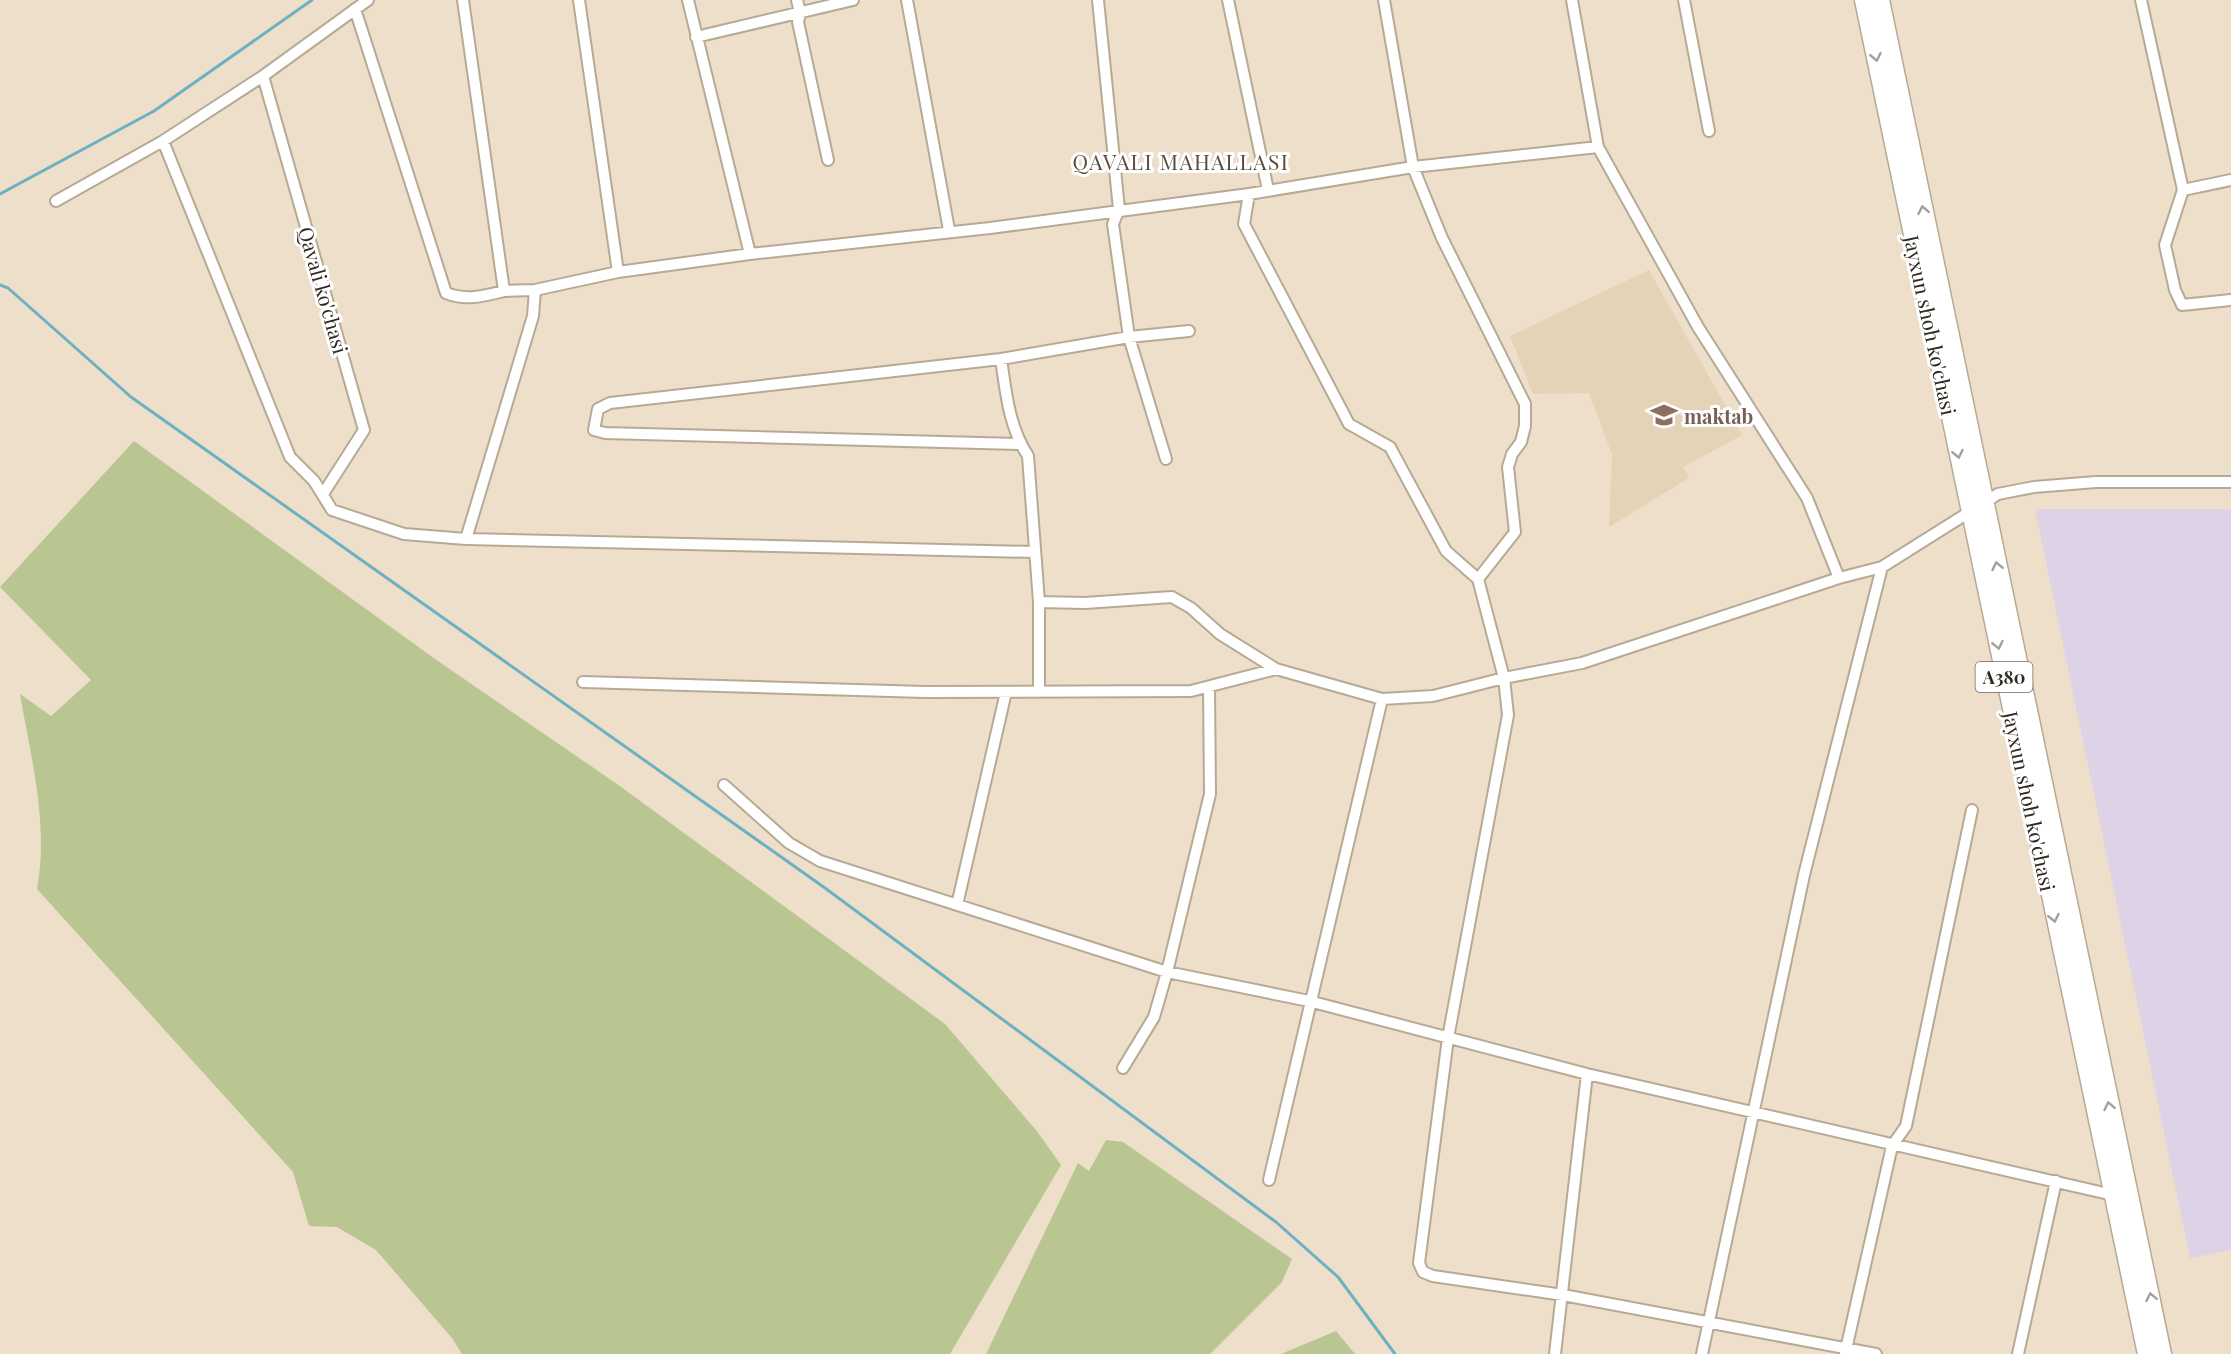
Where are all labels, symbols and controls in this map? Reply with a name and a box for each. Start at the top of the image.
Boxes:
one-way arrow [1869,52,1882,62]
district label: QAVALI MAHALLASI [1073,147,1290,175]
one-way arrow [1917,206,1930,216]
street label: Qavali ko'chasi [293,223,355,357]
street label: Jayxun shoh ko'chasi [1899,232,1963,418]
school or university icon: maktab [1649,400,1679,430]
place label: maktab [1684,402,1753,429]
one-way arrow [1951,449,1964,459]
one-way arrow [1991,561,2004,571]
one-way arrow [1991,640,2004,650]
road number: A380 [1976,662,2032,692]
street label: Jayxun shoh ko'chasi [1998,708,2062,894]
one-way arrow [2047,913,2060,923]
one-way arrow [2104,1101,2117,1111]
one-way arrow [2145,1292,2158,1302]

